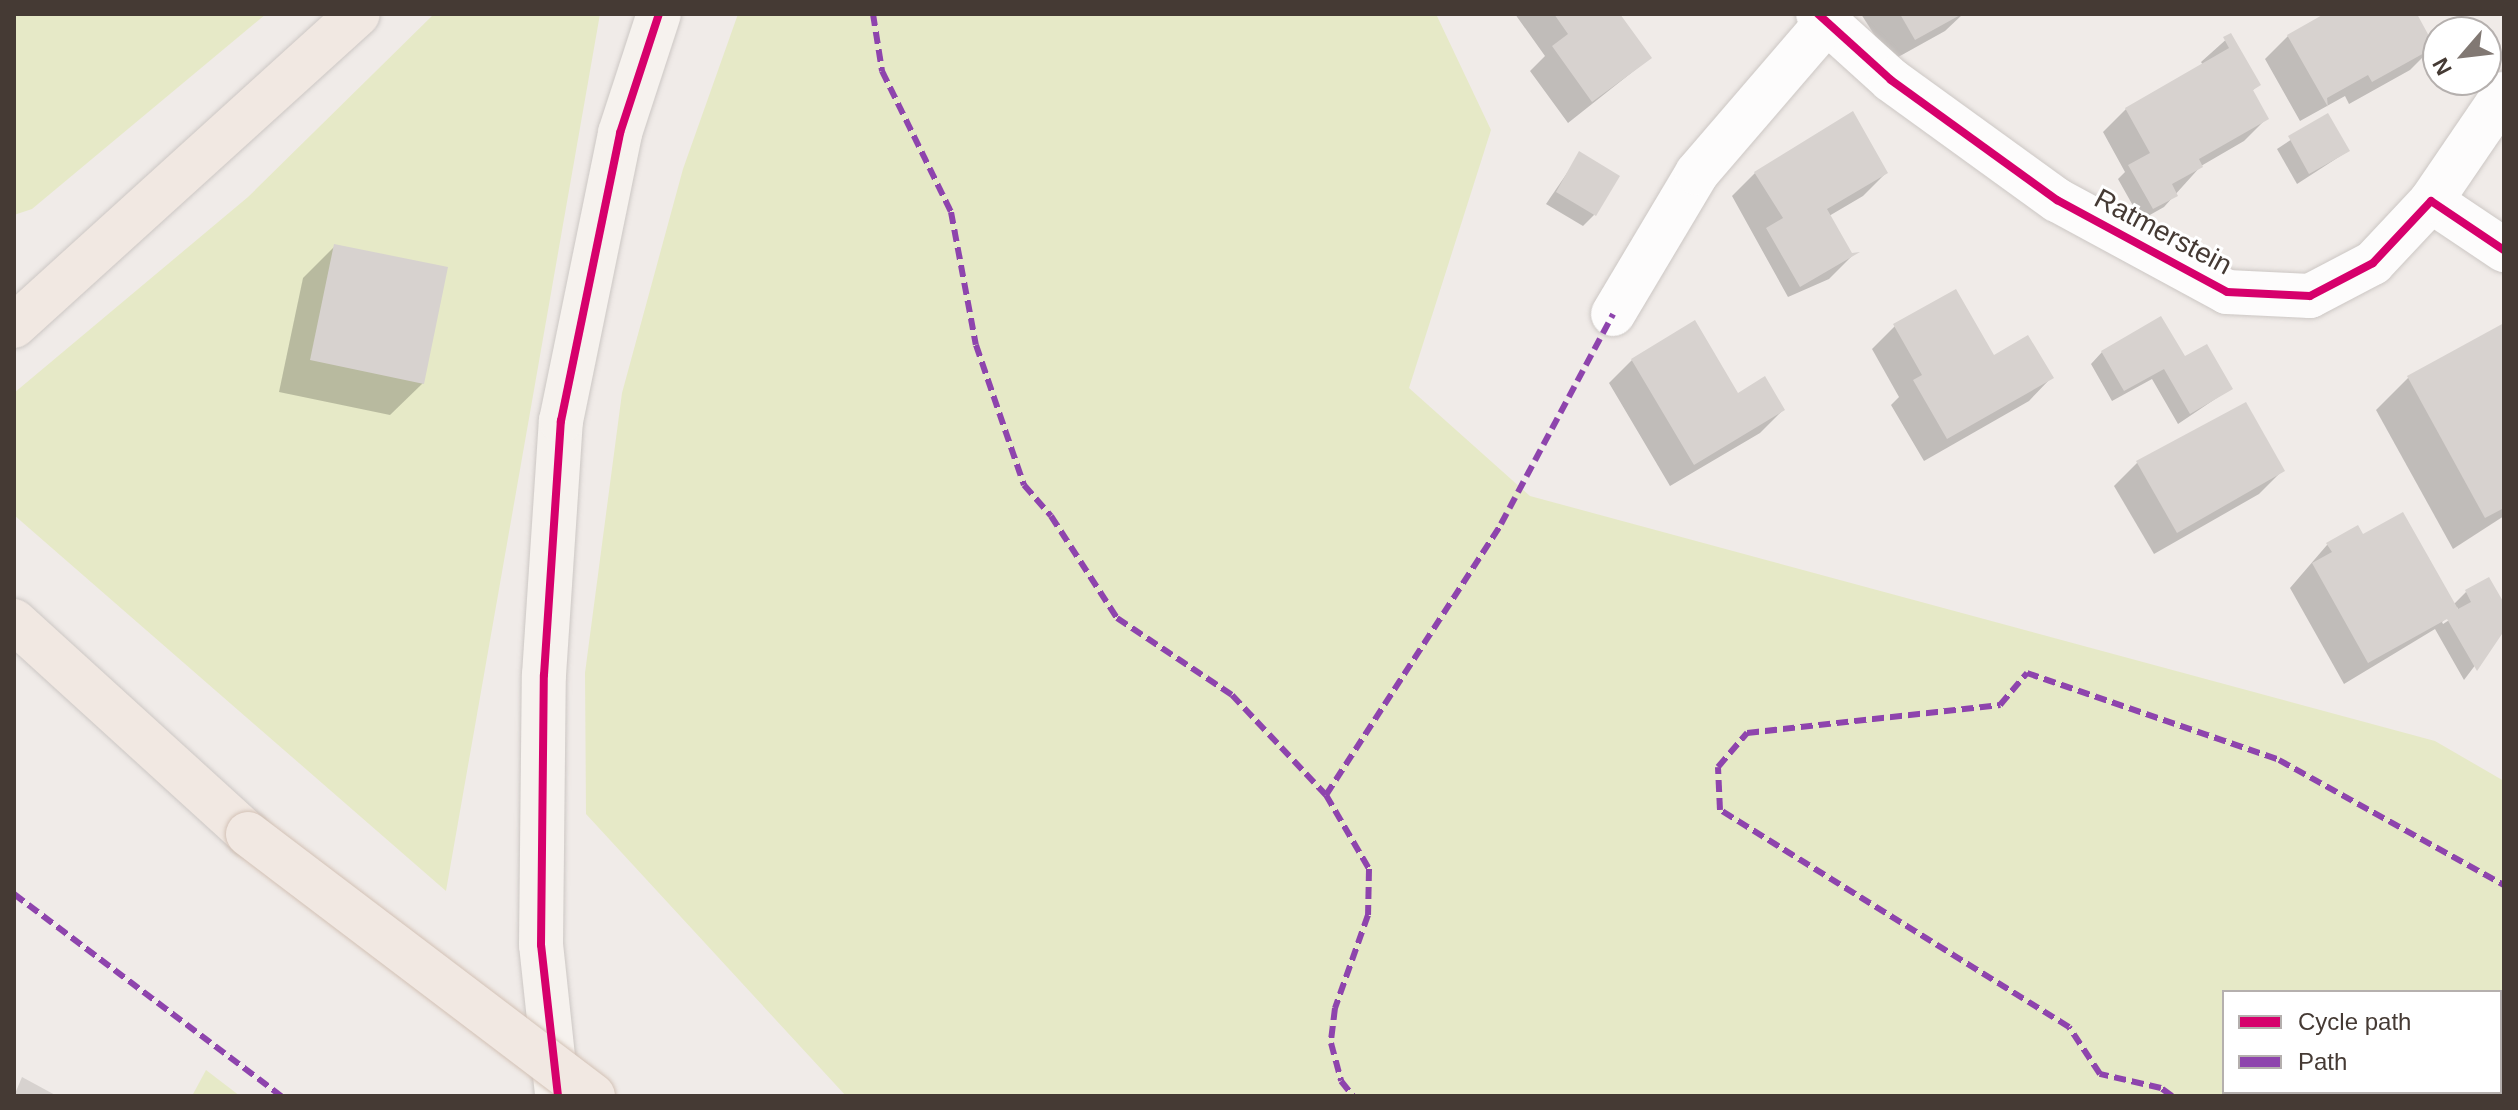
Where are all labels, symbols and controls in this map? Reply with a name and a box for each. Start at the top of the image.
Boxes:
north arrow [2422,16,2502,96]
text: N [2427,54,2457,79]
street label: Ratmerstein [2088,182,2238,282]
legend [2222,990,2502,1094]
text: Cycle path [2298,1008,2411,1035]
text: Path [2298,1048,2347,1075]

